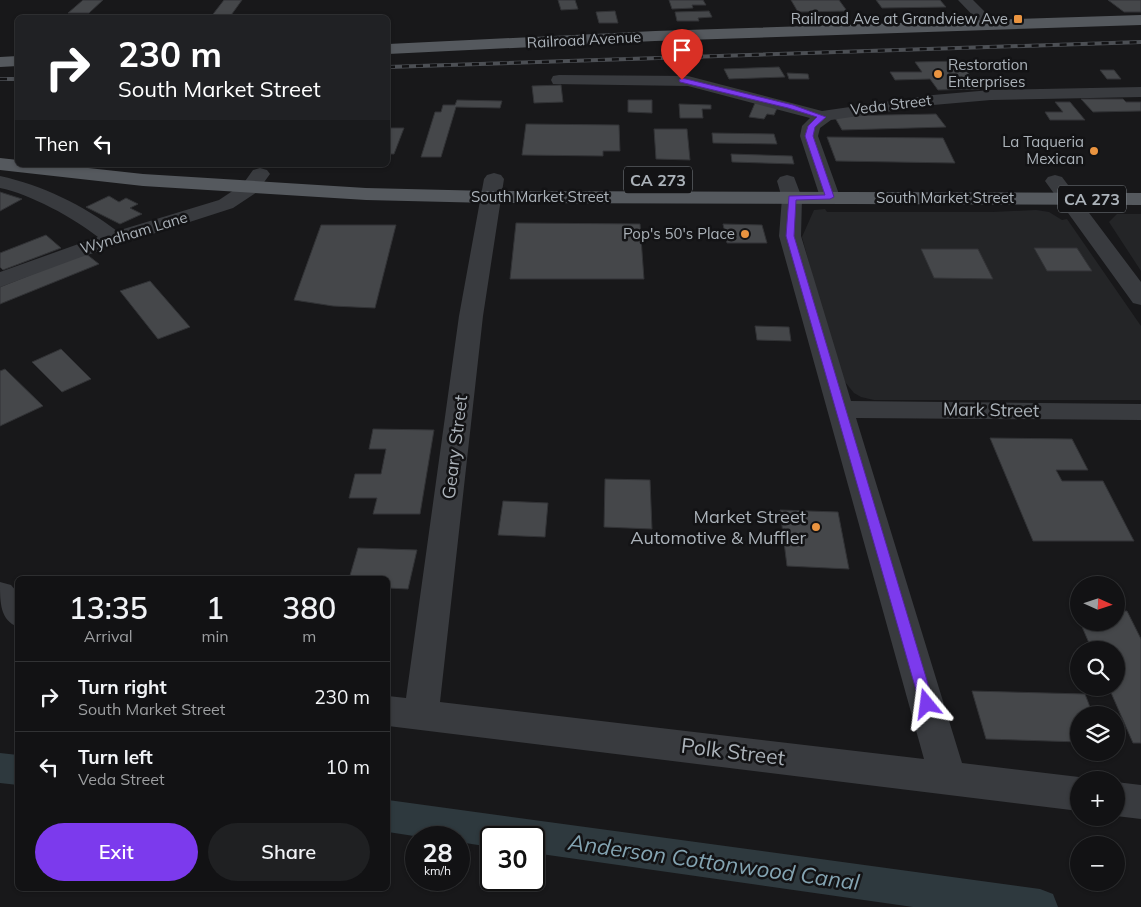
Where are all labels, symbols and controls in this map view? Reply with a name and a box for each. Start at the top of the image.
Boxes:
place label: Railroad Ave at Grandview Ave [791,9,1008,28]
marker: Railroad Ave at Grandview Ave [1012,13,1024,25]
street label: Railroad Avenue [526,27,642,52]
pin [661,29,703,80]
text: 230 m [118,32,222,76]
icon: right [35,35,100,100]
icon: arrive [668,36,696,64]
place label: Restoration Enterprises [948,55,1028,91]
marker: Restoration Enterprises [932,68,944,80]
text: South Market Street [118,75,321,103]
street label: Veda Street [850,90,932,119]
icon: left [89,130,117,158]
text: Then [35,132,79,156]
place label: La Taqueria Mexican [1002,132,1084,168]
marker: La Taqueria Mexican [1088,145,1100,157]
road number: CA 273 [624,166,692,194]
road number: CA 273 [1058,185,1126,212]
street label: South Market Street [471,187,609,206]
street label: South Market Street [876,188,1014,207]
street label: Wyndham Lane [78,207,190,258]
place label: Pop's 50's Place [623,224,735,243]
marker: Pop's 50's Place [739,228,751,240]
street label: Geary Street [437,393,472,500]
street label: Mark Street [943,397,1039,422]
place label: Market Street Automotive & Muffler [630,505,806,549]
marker: Market Street Automotive & Muffler [810,521,822,533]
north arrow [1070,576,1125,631]
map controls [1070,576,1125,891]
text: 13:35 [69,589,148,627]
text: 1 [206,589,224,627]
text: 380 [282,589,336,627]
text: Arrival [84,626,133,646]
text: min [201,626,229,646]
text: m [302,626,316,646]
button: search [1070,641,1125,696]
text: Turn right [78,675,167,699]
position arrow [900,677,952,729]
icon: right [35,683,63,711]
text: 230 m [314,685,370,709]
text: South Market Street [78,699,225,719]
button: layers [1070,706,1125,761]
street label: Polk Street [680,732,787,770]
text: Turn left [78,745,153,769]
icon: left [35,753,63,781]
text: 10 m [326,755,370,779]
text: Veda Street [78,769,165,789]
button: + [1070,771,1125,826]
button: Exit [35,823,198,881]
button: Share [208,823,370,881]
speed limit sign: 30 [480,826,545,891]
water label: Anderson Cottonwood Canal [566,828,862,896]
button: − [1070,836,1125,891]
text: 28 [422,837,453,868]
text: km/h [424,863,451,878]

